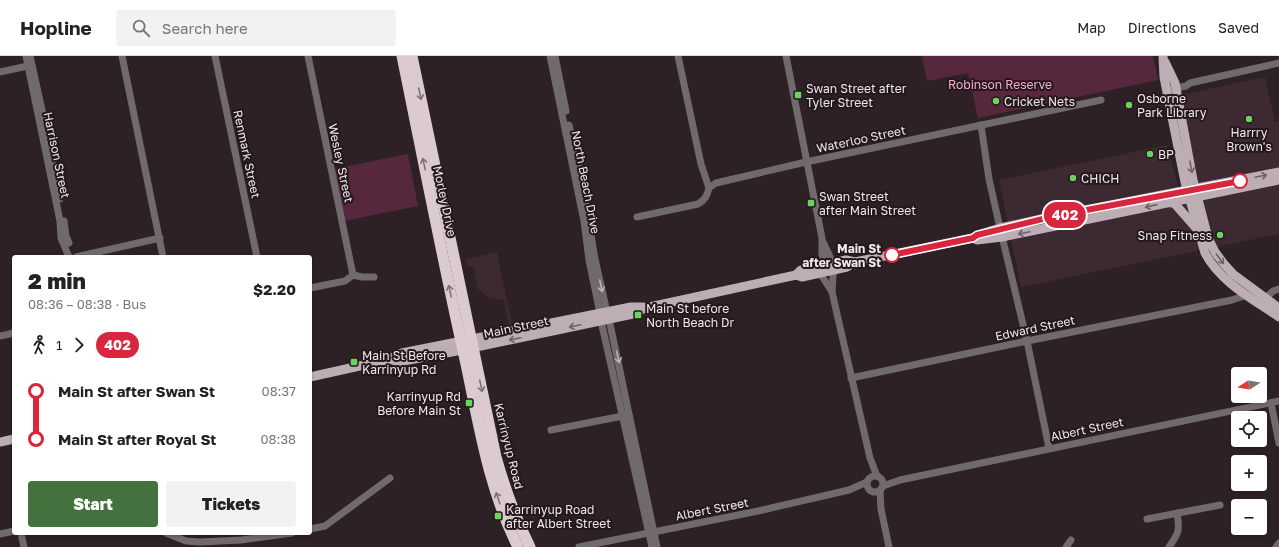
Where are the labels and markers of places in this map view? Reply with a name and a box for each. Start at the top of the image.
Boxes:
place label: Swan Street after Tyler Street [806,81,907,110]
marker: Swan Street after Tyler Street [793,90,803,100]
place label: Osborne Park Library [1137,91,1207,120]
place label: Cricket Nets [1004,94,1075,109]
marker: Cricket Nets [991,96,1001,106]
marker: Osborne Park Library [1124,100,1134,110]
marker: Harrry Brown's [1244,114,1254,124]
place label: Harrry Brown's [1226,125,1272,154]
place label: BP [1158,147,1174,162]
marker: BP [1145,149,1155,159]
place label: CHICH [1081,171,1119,186]
marker: CHICH [1068,173,1078,183]
unlabelled marker [1232,173,1248,189]
place label: Swan Street after Main Street [819,189,916,218]
marker: Swan Street after Main Street [806,198,816,208]
place label: Snap Fitness [1138,228,1212,243]
marker: Snap Fitness [1215,230,1225,240]
place label: Main St after Swan St [802,241,881,270]
marker: Main St after Swan St [884,247,900,263]
place label: Main St before North Beach Dr [646,301,735,330]
marker: Main St before North Beach Dr [633,310,643,320]
place label: Main St Before Karrinyup Rd [362,348,446,377]
marker: Main St Before Karrinyup Rd [349,357,359,367]
place label: Karrinyup Rd Before Main St [377,389,461,418]
marker: Karrinyup Rd Before Main St [464,398,474,408]
place label: Karrinyup Road after Albert Street [506,502,611,531]
marker: Karrinyup Road after Albert Street [493,511,503,521]

